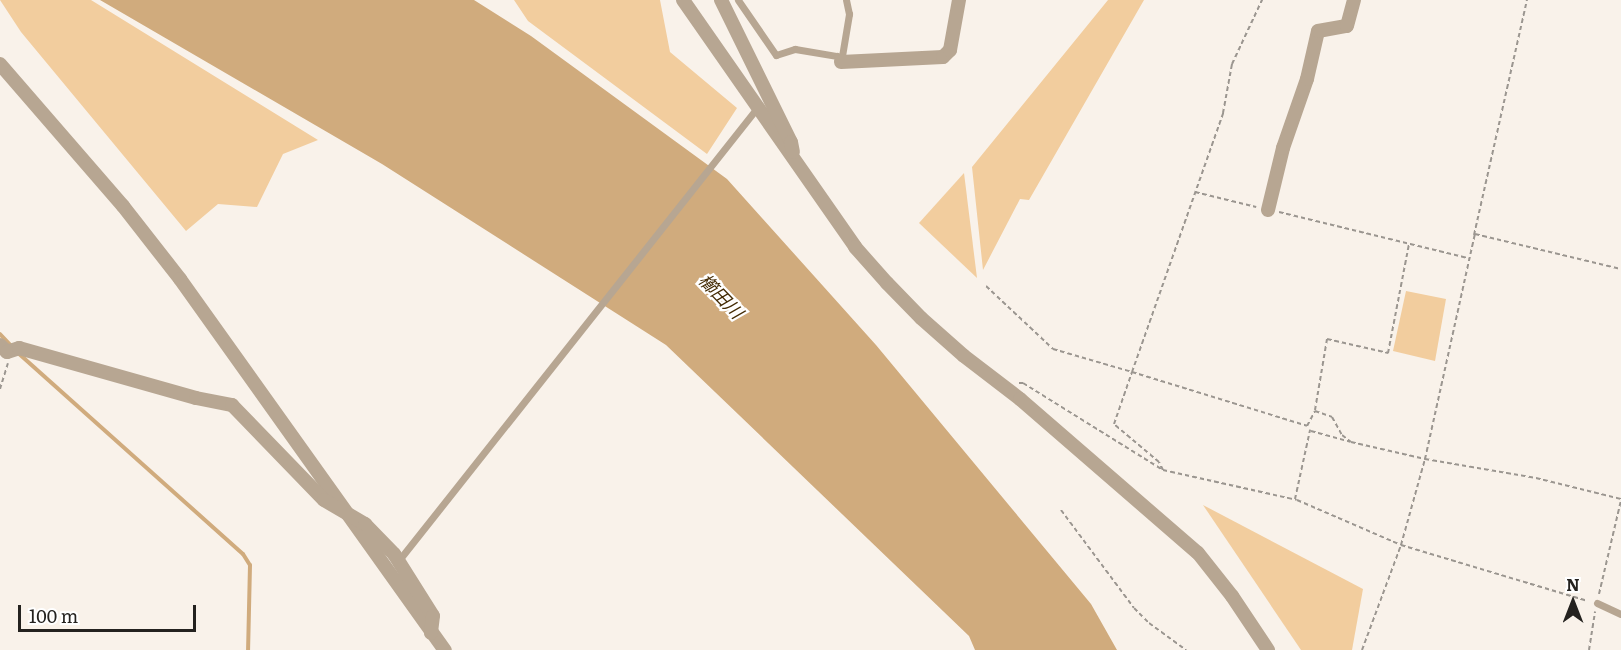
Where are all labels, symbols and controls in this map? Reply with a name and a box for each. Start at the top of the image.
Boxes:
water label: 櫛田川 [694,269,748,323]
north arrow [1543,572,1603,632]
text: N [1566,572,1580,596]
scale bar [21,593,200,631]
text: 100 m [29,602,78,629]

